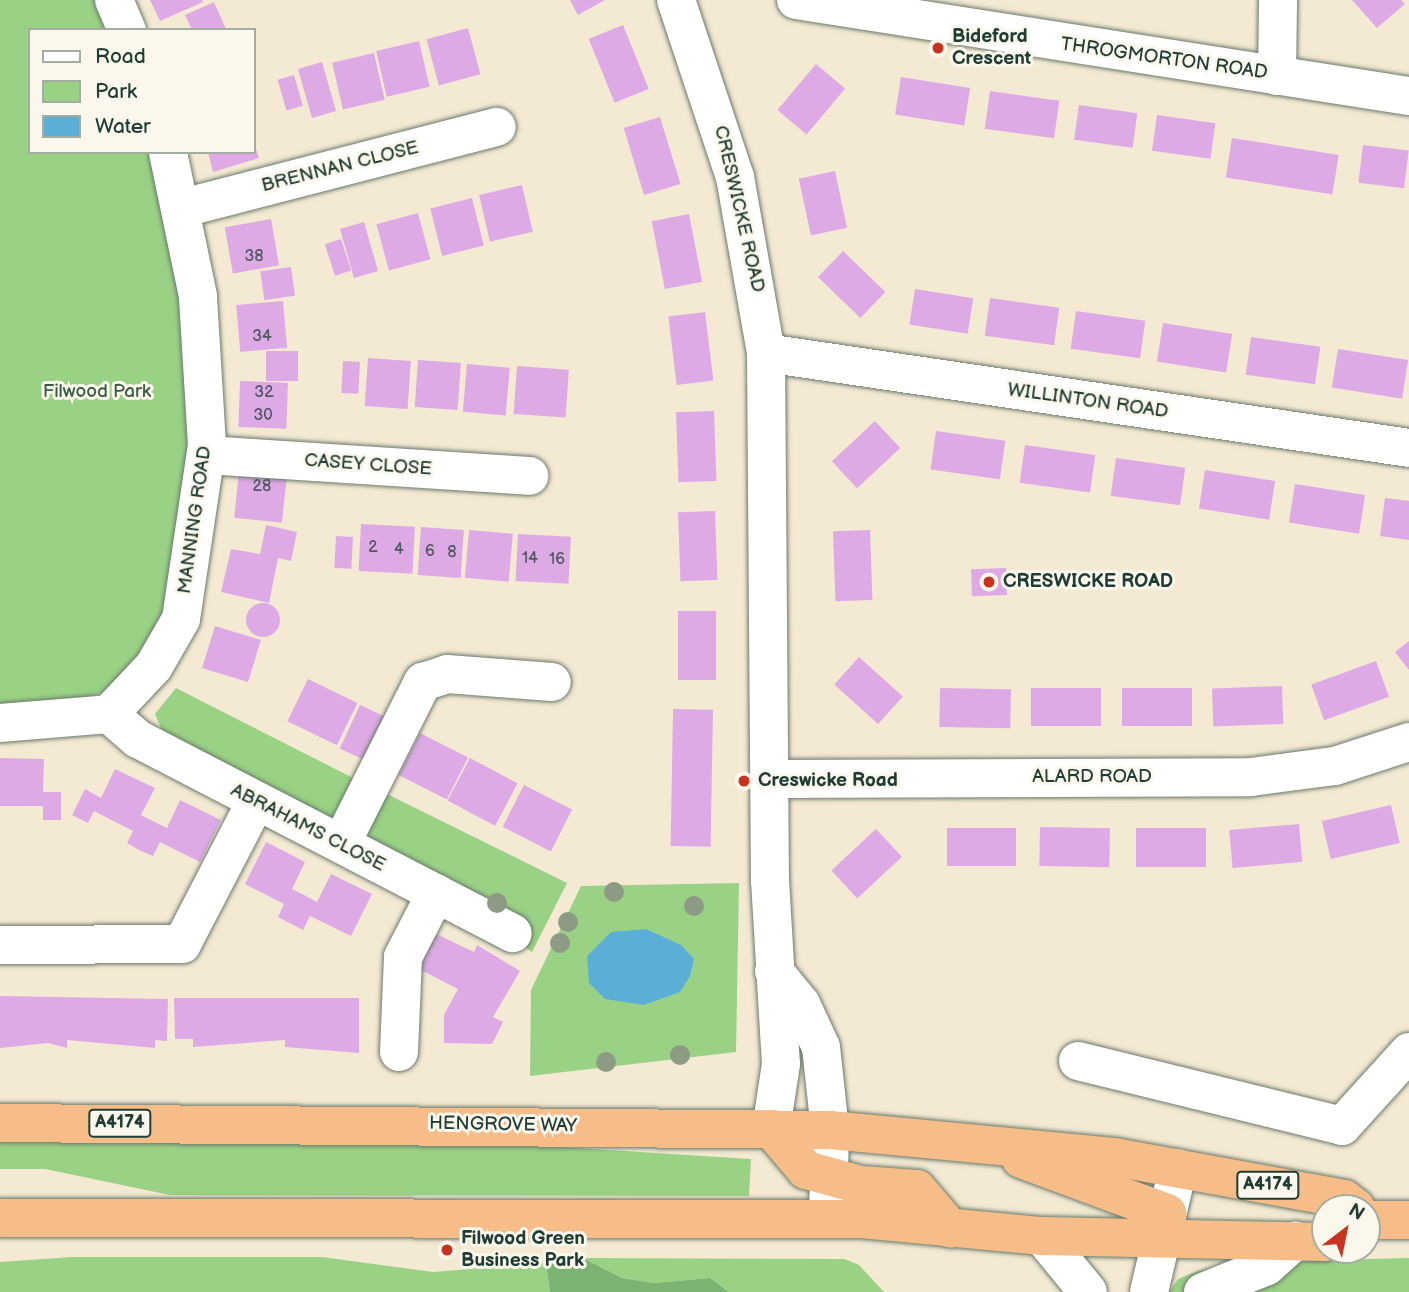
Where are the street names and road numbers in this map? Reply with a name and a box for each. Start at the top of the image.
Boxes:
street label: THROGMORTON ROAD [1059,33,1269,85]
street label: CRESWICKE ROAD [709,123,769,295]
street label: BRENNAN CLOSE [259,136,421,198]
street label: WILLINTON ROAD [1006,378,1170,424]
street label: MANNING ROAD [173,445,217,595]
street label: CASEY CLOSE [304,449,432,481]
street label: ALARD ROAD [1032,766,1152,788]
street label: ABRAHAMS CLOSE [227,779,389,877]
road number: A4174 [87,1108,153,1138]
street label: HENGROVE WAY [428,1112,578,1138]
road number: A4174 [1235,1170,1301,1200]

